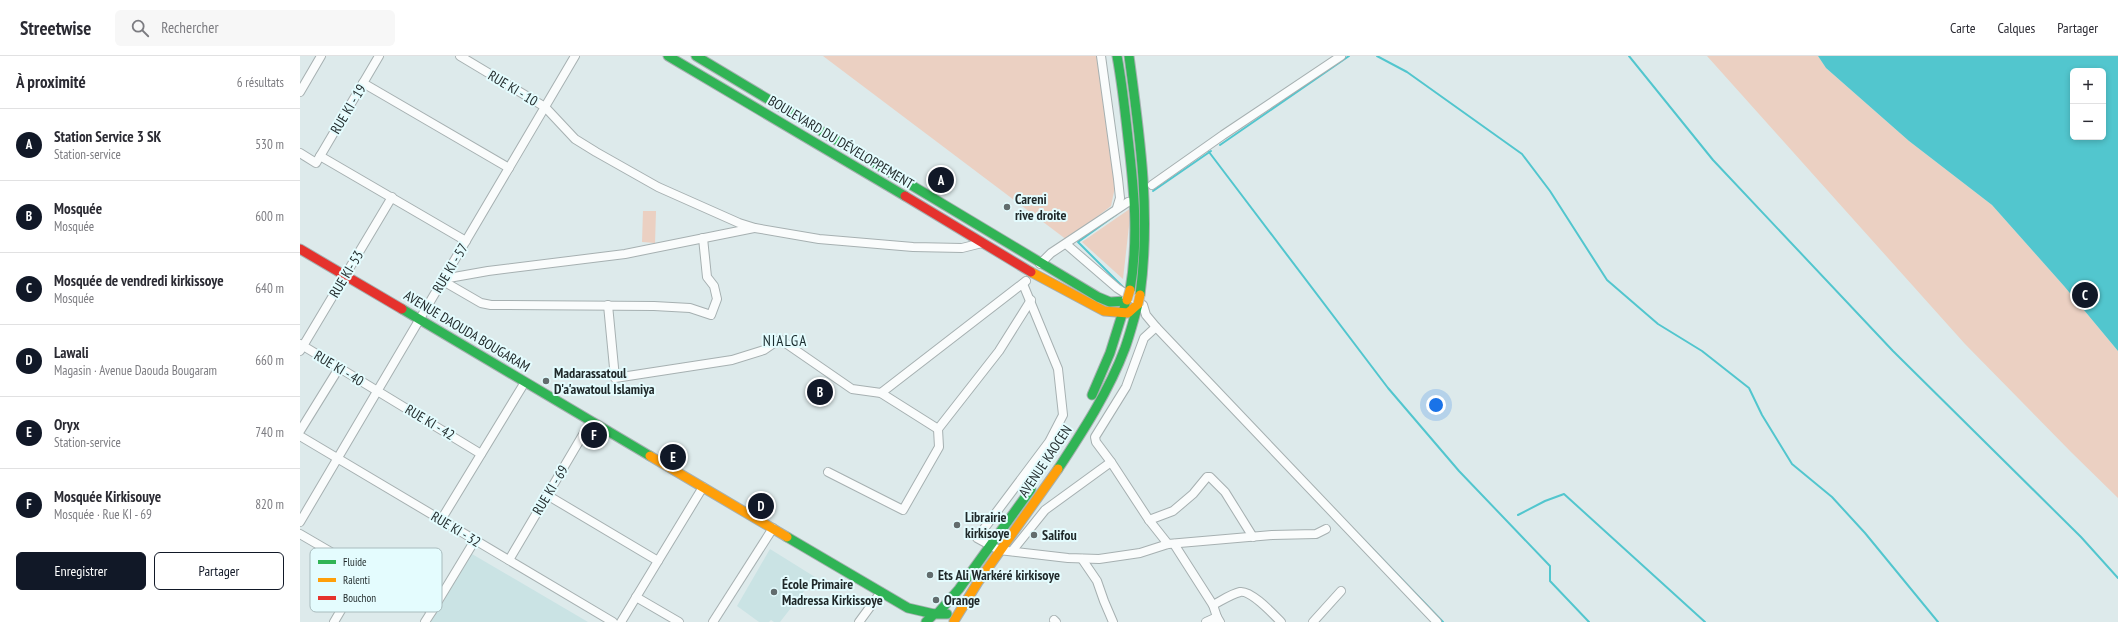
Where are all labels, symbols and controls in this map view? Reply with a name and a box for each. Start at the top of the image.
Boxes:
search box [115,10,395,46]
text: Streetwise [20,16,91,40]
icon: search [129,17,151,39]
text: Rechercher [161,18,219,37]
text: Carte [1950,19,1975,37]
text: Calques [1997,19,2035,37]
text: Partager [2057,19,2098,37]
street label: RUE KI - 10 [485,66,541,110]
map controls [2070,68,2106,140]
button: + [2070,68,2106,104]
text: À proximité [16,71,86,93]
text: 6 résultats [237,74,284,91]
street label: RUE KI - 19 [326,81,370,137]
street label: BOULEVARD DU DÉVELOPPEMENT [765,91,918,193]
button: − [2070,104,2106,140]
text: Station Service 3 SK [54,127,161,146]
text: A [26,136,32,153]
text: 530 m [255,136,284,153]
text: Station-service [54,146,121,163]
pin: A [928,165,954,195]
place label: Careni rive droite [1015,190,1066,224]
text: Mosquée [54,199,102,218]
marker: Careni rive droite [1002,202,1012,212]
text: B [26,208,32,225]
text: 600 m [255,208,284,225]
text: Mosquée [54,218,94,235]
street label: RUE KI - 57 [428,240,472,296]
street label: RUE KI- 53 [325,247,367,301]
text: Mosquée de vendredi kirkissoye [54,271,224,290]
text: C [26,280,32,297]
text: 640 m [255,280,284,297]
pin: C [2072,280,2098,310]
street label: AVENUE DAOUDA BOUGARAM [401,286,533,376]
text: Mosquée [54,290,94,307]
district label: NIALGA [763,331,807,350]
text: Lawali [54,343,89,362]
street label: RUE KI - 40 [311,346,367,390]
text: D [26,352,32,369]
text: 660 m [255,352,284,369]
text: Magasin · Avenue Daouda Bougaram [54,362,217,379]
place label: Madarassatoul D'a'awatoul Islamiya [554,364,655,398]
marker: Madarassatoul D'a'awatoul Islamiya [541,376,551,386]
pin: B [807,377,833,407]
your location [1426,395,1446,415]
street label: RUE KI - 42 [402,400,458,444]
text: Oryx [54,415,79,434]
pin: F [581,420,607,450]
street label: AVENUE KAOCEN [1014,422,1076,500]
text: E [26,424,32,441]
text: 740 m [255,424,284,441]
text: Station-service [54,434,121,451]
pin: E [660,442,686,472]
street label: RUE KI - 69 [528,462,572,518]
text: Mosquée Kirkisouye [54,487,161,506]
pin: D [748,491,774,521]
text: F [26,496,32,513]
text: 820 m [255,496,284,513]
text: Mosquée · Rue KI - 69 [54,506,152,523]
street label: RUE KI - 32 [428,507,484,551]
place label: Librairie kirkisoye [965,508,1009,542]
marker: Librairie kirkisoye [952,520,962,530]
place label: Salifou [1042,526,1077,544]
marker: Salifou [1029,530,1039,540]
legend [310,548,442,612]
button: Enregistrer [16,552,146,590]
button: Partager [154,552,284,590]
text: Fluide [343,555,367,569]
place label: Ets Ali Warkéré kirkisoye [938,566,1060,584]
marker: Ets Ali Warkéré kirkisoye [925,570,935,580]
text: Ralenti [343,573,370,587]
place label: École Primaire Madressa Kirkissoye [782,575,883,609]
marker: École Primaire Madressa Kirkissoye [769,587,779,597]
text: Bouchon [343,591,376,605]
place label: Orange [944,591,980,609]
marker: Orange [931,595,941,605]

